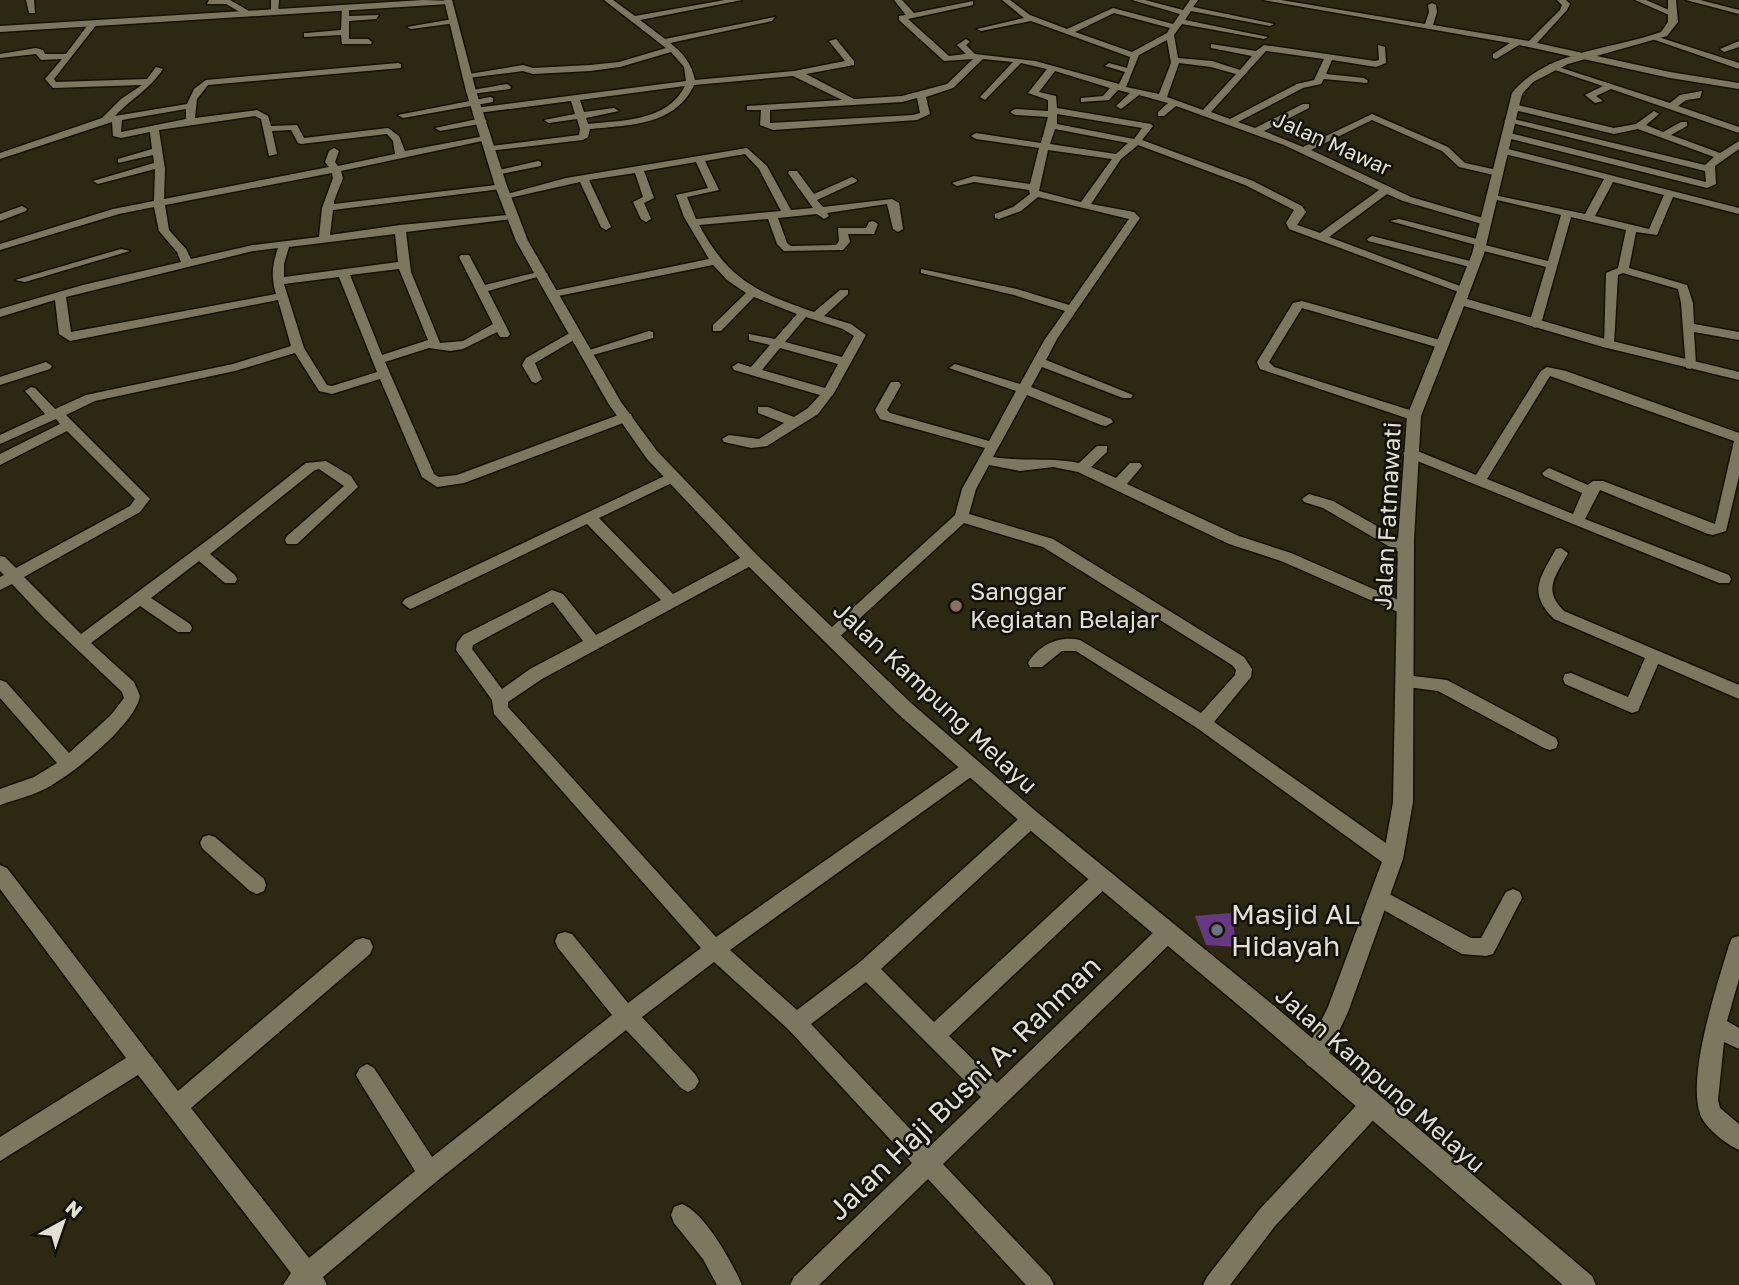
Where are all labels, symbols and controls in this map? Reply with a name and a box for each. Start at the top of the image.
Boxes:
street label: Jalan Mawar [1269,105,1396,181]
street label: Jalan Fatmawati [1367,421,1406,611]
place label: Sanggar Kegiatan Belajar [970,576,1159,633]
street label: Jalan Kampung Melayu [828,595,1044,799]
marker: Sanggar Kegiatan Belajar [948,598,964,614]
place label: Masjid AL Hidayah [1231,897,1360,962]
marker: Masjid AL Hidayah [1209,922,1225,938]
street label: Jalan Haji Busni A. Rahman [821,949,1107,1227]
street label: Jalan Kampung Melayu [1270,980,1492,1178]
north arrow [28,1187,98,1257]
text: N [61,1195,87,1222]

